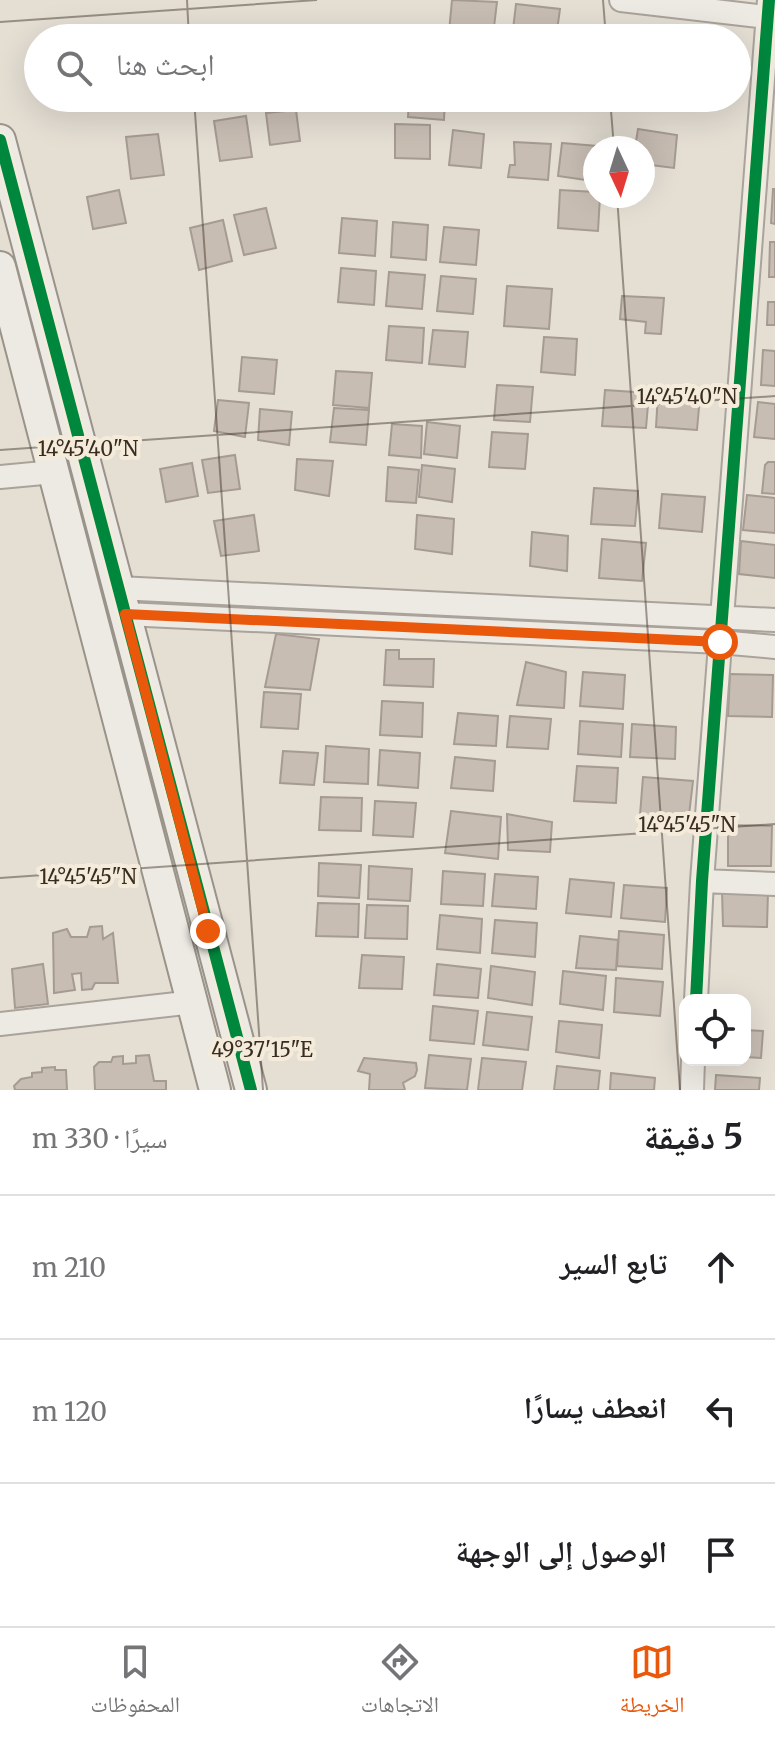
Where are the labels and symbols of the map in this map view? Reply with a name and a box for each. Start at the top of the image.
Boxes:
north arrow [583,136,655,208]
text: 14°45'40"N [637,384,738,409]
text: 14°45'40"N [38,436,139,461]
route start [702,624,738,660]
text: 14°45'45"N [638,812,736,837]
text: 14°45'45"N [39,864,137,889]
route end [190,913,226,949]
text: 49°37'15"E [211,1037,313,1062]

